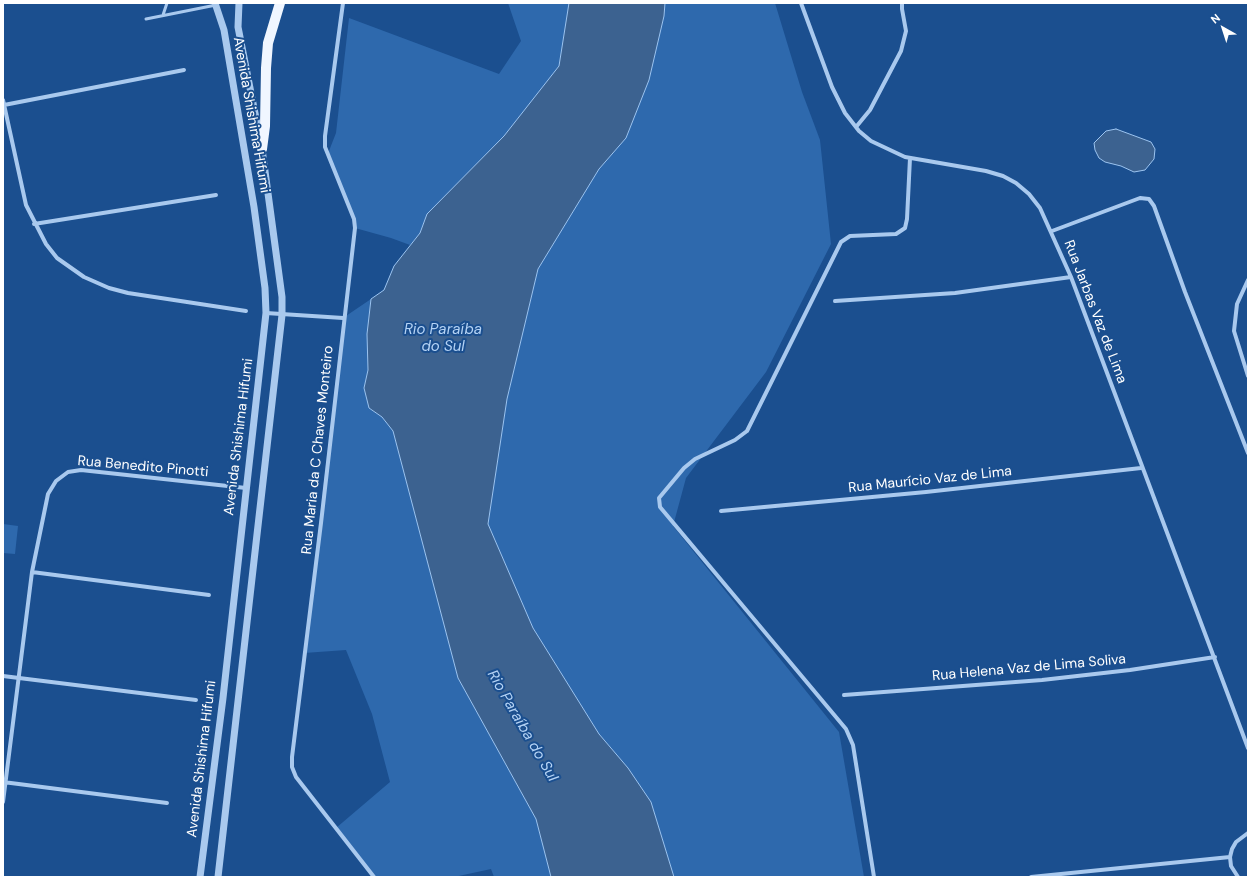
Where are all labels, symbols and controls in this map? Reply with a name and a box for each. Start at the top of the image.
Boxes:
north arrow [1203,8,1243,48]
text: N [1208,11,1223,27]
street label: Avenida Shishima Hifumi [229,36,273,194]
street label: Rua Jarbas Vaz de Lima [1060,238,1130,386]
water label: Rio Paraíba do Sul [404,321,482,356]
street label: Rua Maria da C Chaves Monteiro [299,345,337,555]
street label: Avenida Shishima Hifumi [221,357,257,517]
street label: Rua Benedito Pinotti [77,453,209,481]
street label: Rua Maurício Vaz de Lima [847,463,1013,497]
street label: Rua Helena Vaz de Lima Soliva [931,651,1127,685]
water label: Rio Paraíba do Sul [483,667,561,785]
street label: Avenida Shishima Hifumi [184,679,220,839]

